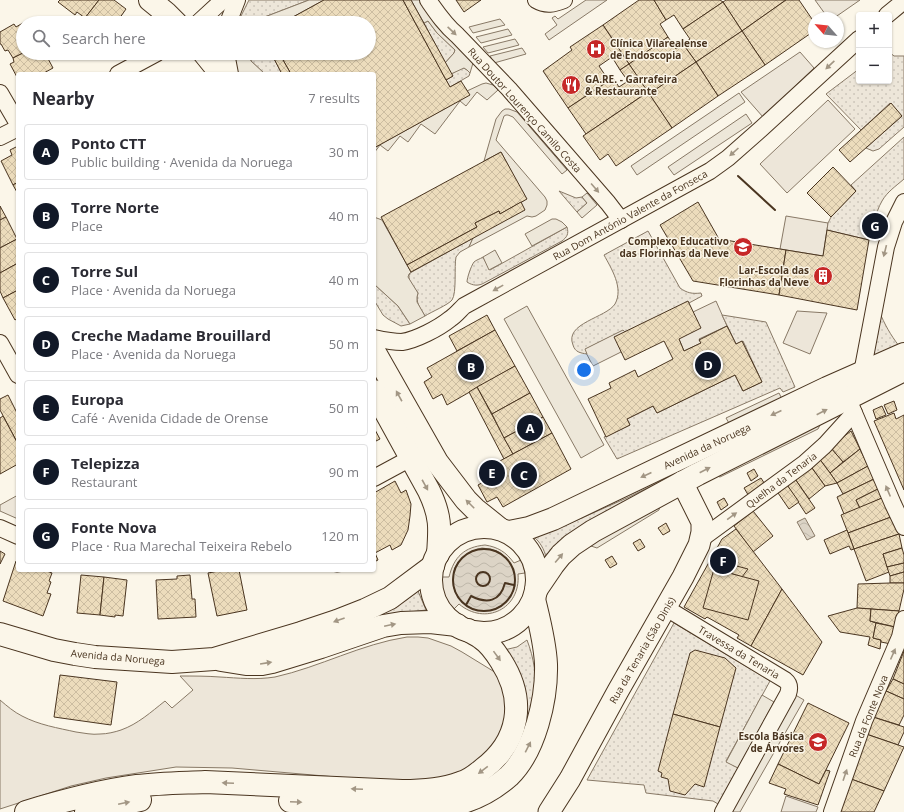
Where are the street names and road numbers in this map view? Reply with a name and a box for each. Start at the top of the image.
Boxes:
street label: Rua Doutor Lourenço Camilo Costa [465,44,585,176]
street label: Rua Dom António Valente da Fonseca [550,167,710,263]
street label: Avenida da Noruega [661,420,753,472]
street label: Quelha da Tenaria [743,449,819,511]
street label: Rua da Tenaria (São Dinis) [606,594,678,706]
street label: Travessa da Tenaria [696,622,782,682]
street label: Avenida da Noruega [70,646,166,668]
street label: Rua da Fonte Nova [845,673,891,759]

